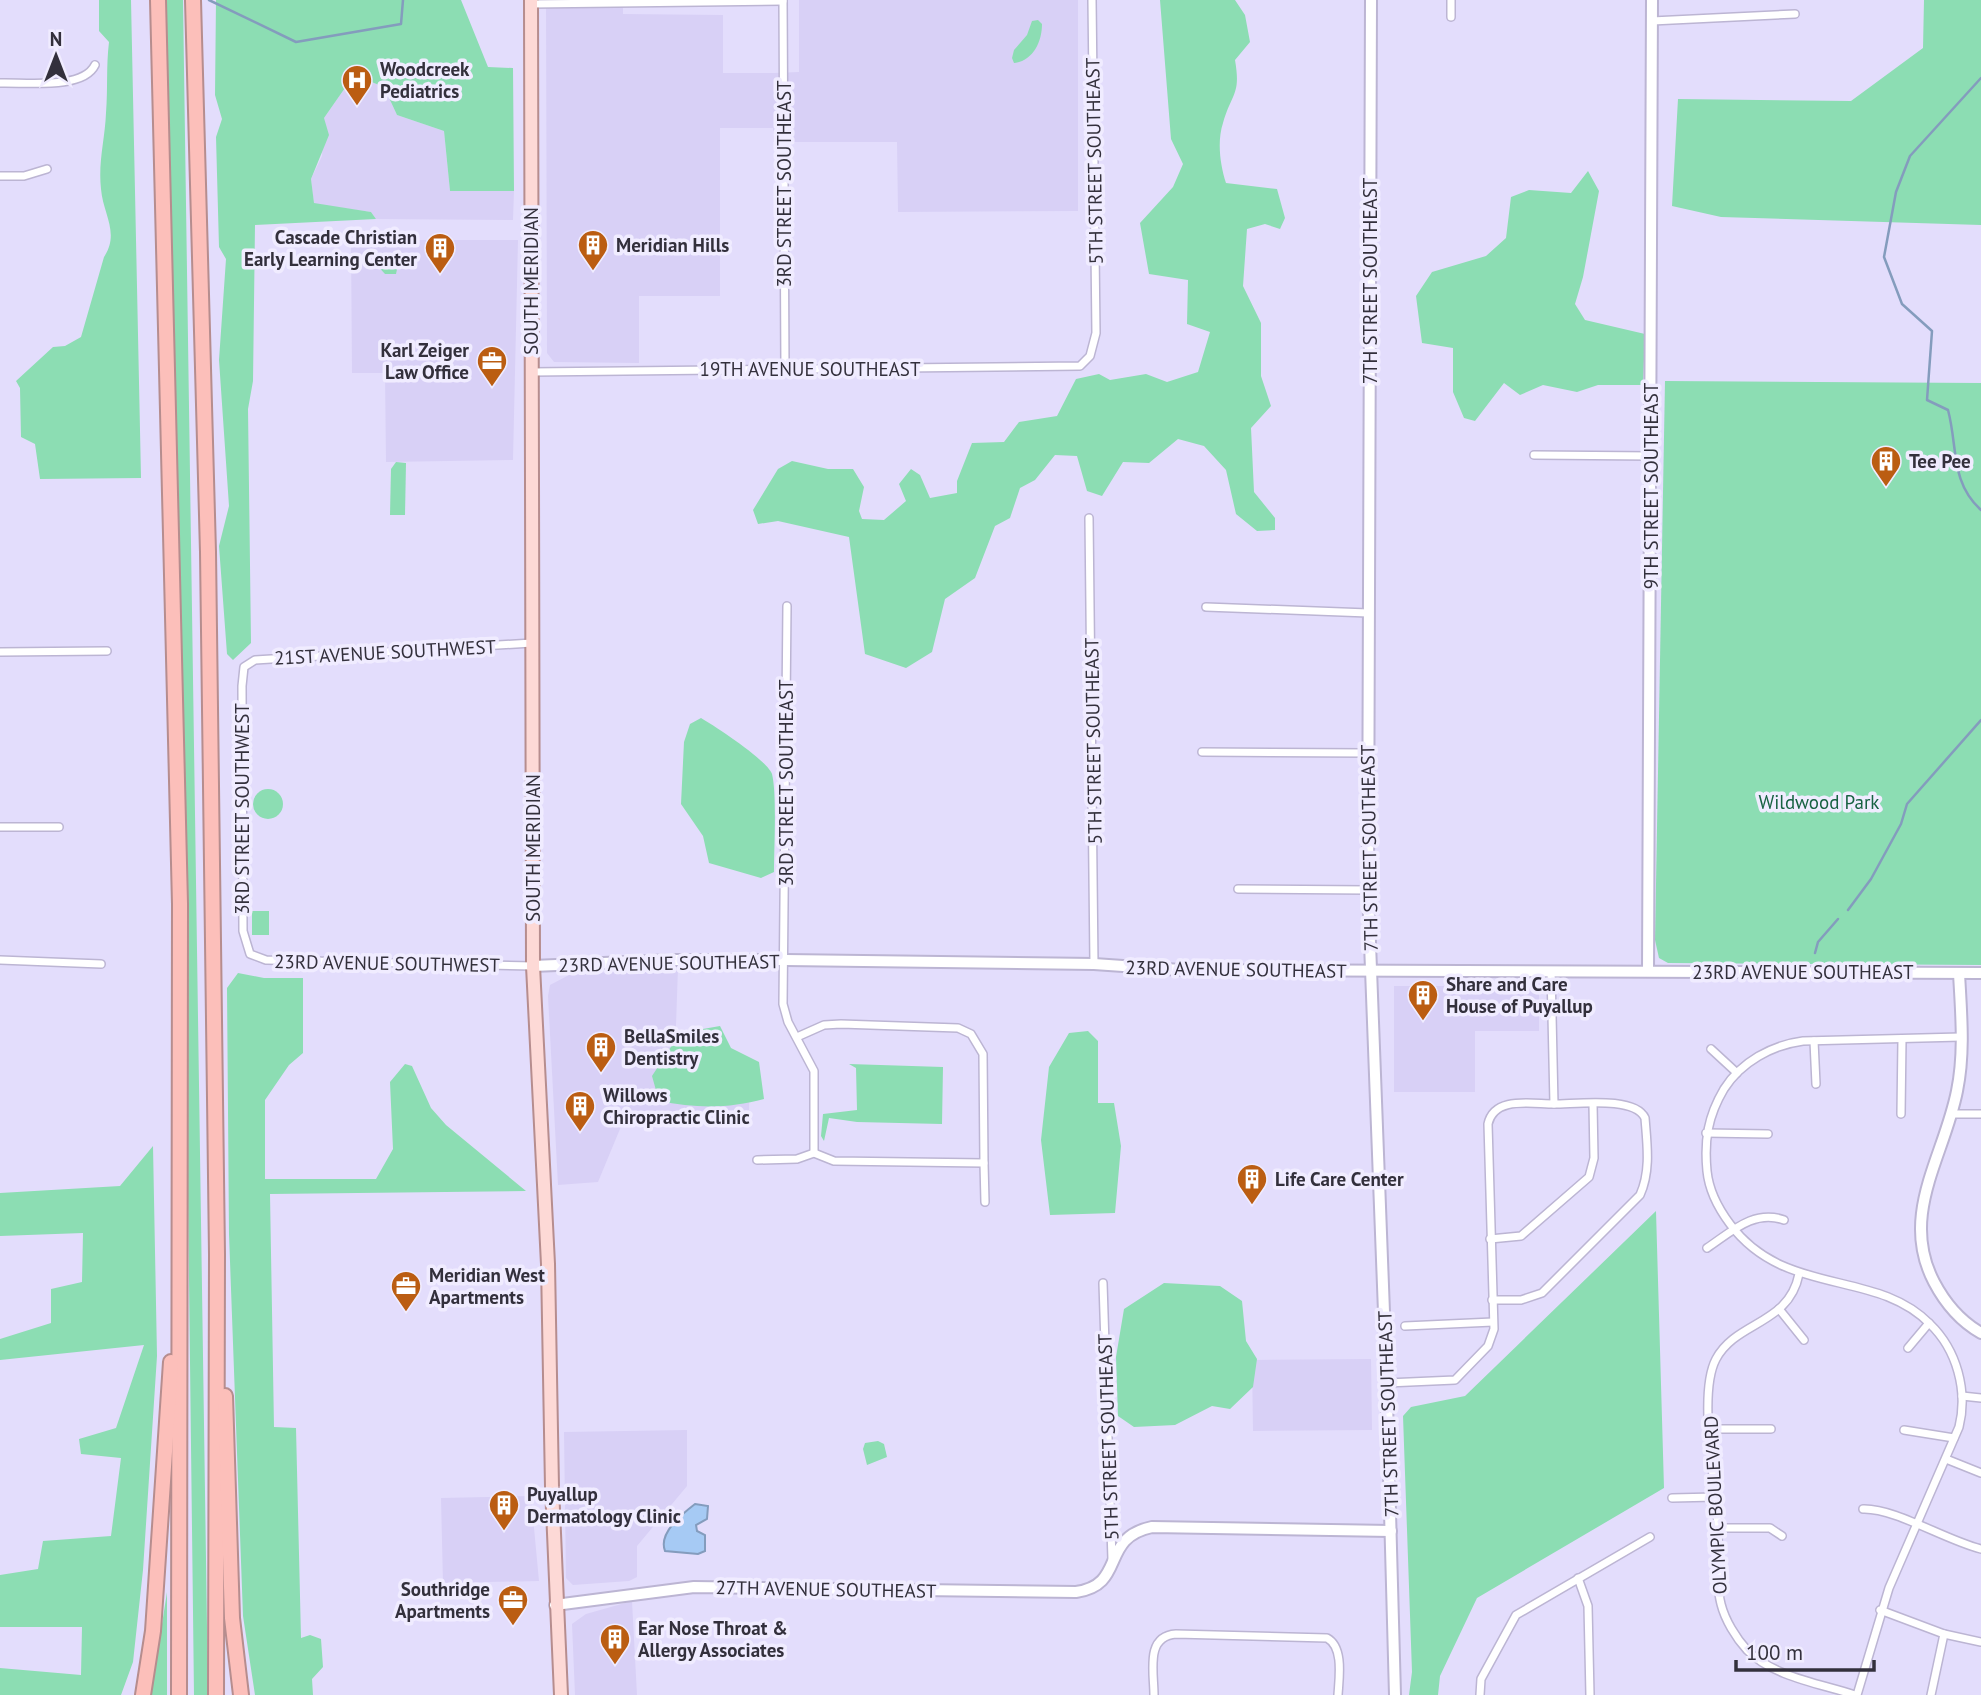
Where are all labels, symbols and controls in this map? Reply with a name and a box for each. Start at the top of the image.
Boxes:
north arrow [21,21,91,91]
text: N [50,27,62,51]
place label: Woodcreek Pediatrics [380,57,470,103]
street label: 5TH STREET SOUTHEAST [1080,57,1108,265]
hospital icon: Woodcreek Pediatrics [340,63,374,107]
street label: 3RD STREET SOUTHEAST [772,80,796,288]
street label: 7TH STREET SOUTHEAST [1358,177,1382,384]
street label: SOUTH MERIDIAN [519,207,543,355]
place label: Cascade Christian Early Learning Center [244,225,417,271]
building icon: Meridian Hills [576,228,610,272]
building icon: Cascade Christian Early Learning Center [423,231,457,275]
place label: Meridian Hills [616,233,729,257]
place label: Karl Zeiger Law Office [381,338,469,384]
office icon: Karl Zeiger Law Office [475,344,509,388]
street label: 19TH AVENUE SOUTHEAST [700,357,921,381]
street label: 9TH STREET SOUTHEAST [1639,382,1663,589]
building icon: Tee Pee [1869,444,1903,488]
place label: Tee Pee [1909,449,1971,473]
street label: 21ST AVENUE SOUTHWEST [273,634,497,670]
street label: 5TH STREET SOUTHEAST [1079,637,1107,845]
street label: 3RD STREET SOUTHEAST [774,679,798,887]
street label: 3RD STREET SOUTHWEST [230,703,254,915]
street label: 7TH STREET SOUTHEAST [1355,744,1383,952]
street label: SOUTH MERIDIAN [521,774,545,922]
park label: Wildwood Park [1759,790,1879,814]
street label: 23RD AVENUE SOUTHWEST [274,949,501,977]
street label: 23RD AVENUE SOUTHEAST [558,949,780,977]
street label: 23RD AVENUE SOUTHEAST [1125,955,1347,983]
street label: 23RD AVENUE SOUTHEAST [1692,960,1914,984]
place label: Share and Care House of Puyallup [1446,972,1593,1018]
building icon: Share and Care House of Puyallup [1406,978,1440,1022]
place label: BellaSmiles Dentistry [624,1024,719,1070]
building icon: BellaSmiles Dentistry [584,1030,618,1074]
place label: Willows Chiropractic Clinic [603,1083,750,1129]
building icon: Willows Chiropractic Clinic [563,1089,597,1133]
building icon: Life Care Center [1235,1162,1269,1206]
place label: Life Care Center [1275,1167,1404,1191]
place label: Meridian West Apartments [429,1263,545,1309]
office icon: Meridian West Apartments [389,1269,423,1313]
street label: 7TH STREET SOUTHEAST [1372,1310,1404,1518]
street label: 5TH STREET SOUTHEAST [1092,1333,1124,1541]
street label: OLYMPIC BOULEVARD [1698,1415,1732,1595]
place label: Puyallup Dermatology Clinic [527,1482,681,1528]
building icon: Puyallup Dermatology Clinic [487,1488,521,1532]
street label: 27TH AVENUE SOUTHEAST [715,1575,937,1603]
place label: Southridge Apartments [395,1577,490,1623]
office icon: Southridge Apartments [496,1583,530,1627]
place label: Ear Nose Throat & Allergy Associates [638,1616,788,1662]
building icon: Ear Nose Throat & Allergy Associates [598,1622,632,1666]
scale bar [1736,1628,1874,1672]
text: 100 m [1746,1639,1803,1666]

